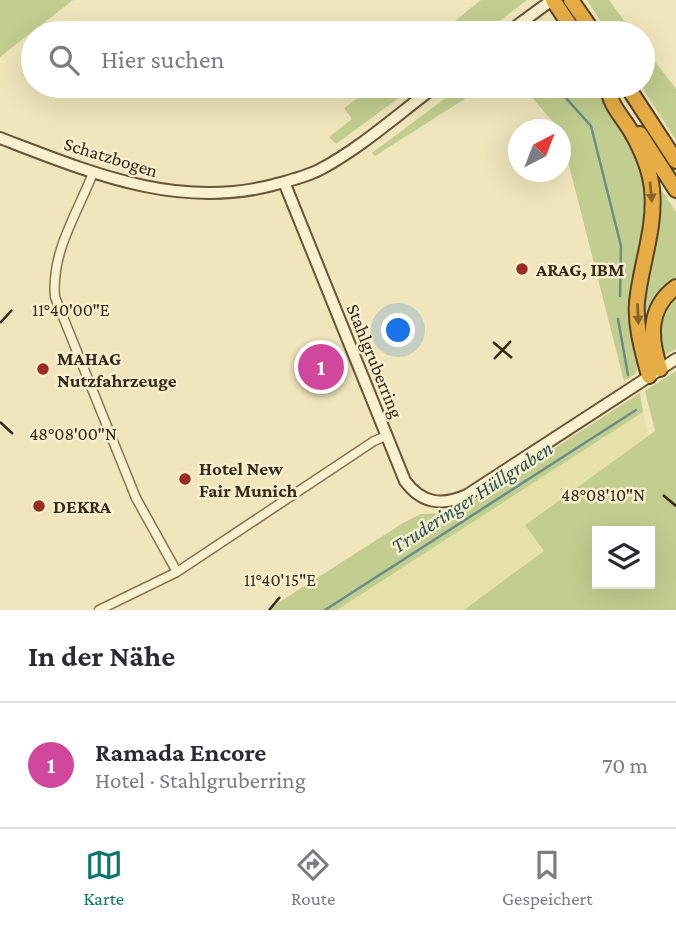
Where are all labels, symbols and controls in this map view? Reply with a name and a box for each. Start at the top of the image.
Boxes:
search box [21,21,655,98]
icon: search [45,41,83,79]
text: Hier suchen [101,45,224,74]
north arrow [508,119,571,182]
street label: Schatzbogen [62,133,160,181]
one-way arrow [646,181,657,203]
place label: ARAG, IBM [535,259,625,280]
marker: ARAG, IBM [514,261,530,277]
text: 11°40'00"E [32,300,110,320]
street label: Stahlgruberring [343,301,407,421]
one-way arrow [632,303,643,325]
your location [381,313,415,347]
pin: 1 [298,341,344,393]
place label: MAHAG Nutzfahrzeuge [57,348,177,391]
marker: MAHAG Nutzfahrzeuge [35,361,51,377]
text: 48°08'00"N [29,424,117,444]
water label: Truderinger Hüllgraben [387,436,557,558]
place label: Hotel New Fair Munich [199,458,298,501]
marker: Hotel New Fair Munich [177,471,193,487]
text: 48°08'10"N [561,485,645,505]
place label: DEKRA [53,496,112,517]
marker: DEKRA [31,498,47,514]
map controls [592,526,655,589]
button: layers [592,526,655,589]
text: 11°40'15"E [244,570,316,590]
text: In der Nähe [28,639,175,672]
text: Ramada Encore [95,738,266,767]
text: 1 [47,752,55,778]
text: 70 m [602,752,648,778]
text: Hotel · Stahlgruberring [95,767,306,793]
tab: Karte [83,846,124,909]
tab: Route [291,846,335,909]
tab: Gespeichert [502,846,593,909]

